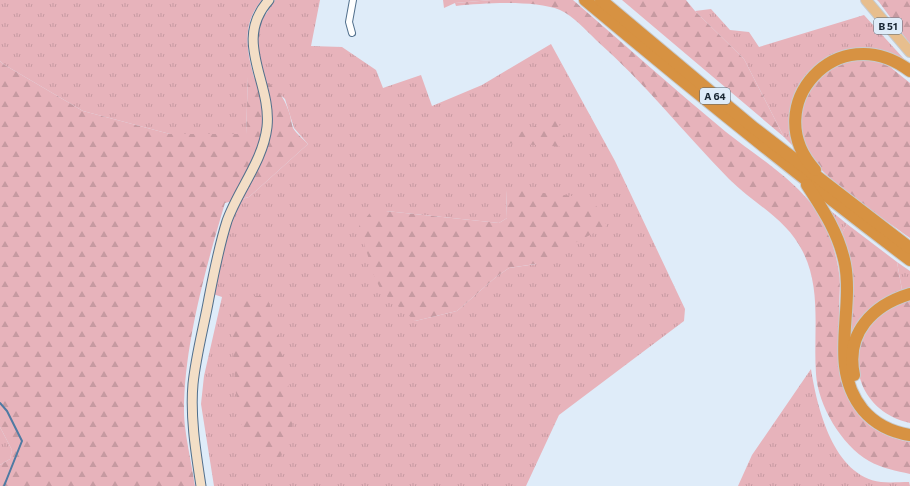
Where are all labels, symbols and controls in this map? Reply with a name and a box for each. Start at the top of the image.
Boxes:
road number: B 51 [874,18,902,34]
road number: A 64 [700,88,730,104]

